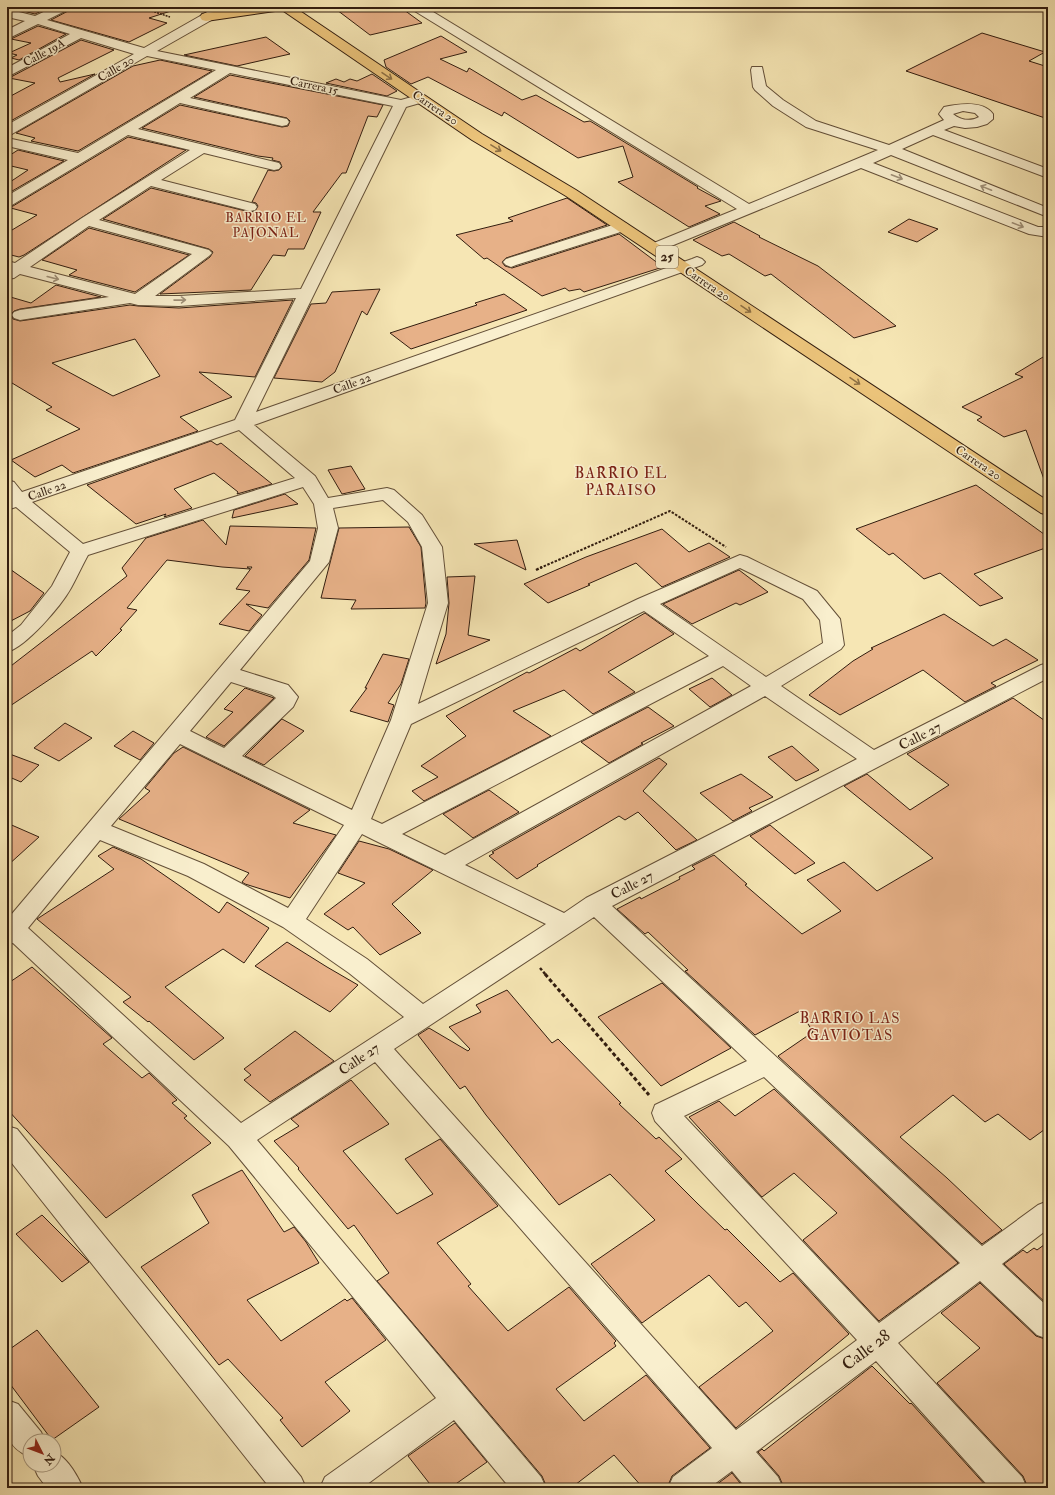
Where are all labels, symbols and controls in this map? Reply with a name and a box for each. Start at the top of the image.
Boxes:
street label: Calle 19A [20,36,68,70]
street label: Calle 20 [95,53,137,85]
one-way arrow [382,72,393,80]
street label: Carrera 15 [288,74,340,99]
street label: Carrera 20 [409,87,461,129]
one-way arrow [490,144,501,152]
one-way arrow [891,174,903,182]
one-way arrow [980,184,992,191]
district label: BARRIO EL PAJONAL [225,210,307,241]
one-way arrow [1012,221,1024,229]
road number: 25 [656,246,678,268]
street label: Carrera 20 [681,263,733,305]
one-way arrow [46,275,59,282]
one-way arrow [173,296,186,304]
one-way arrow [740,305,751,313]
street label: Calle 22 [331,370,373,398]
one-way arrow [849,377,860,385]
street label: Carrera 20 [952,442,1004,484]
district label: BARRIO EL PARAISO [575,464,667,500]
street label: Calle 22 [26,477,68,505]
street label: Calle 27 [896,718,945,754]
street label: Calle 27 [608,867,657,903]
district label: BARRIO LAS GAVIOTAS [799,1009,901,1045]
street label: Calle 27 [335,1039,383,1079]
street label: Calle 28 [838,1325,894,1375]
north arrow [22,1433,62,1473]
text: N [40,1451,58,1468]

